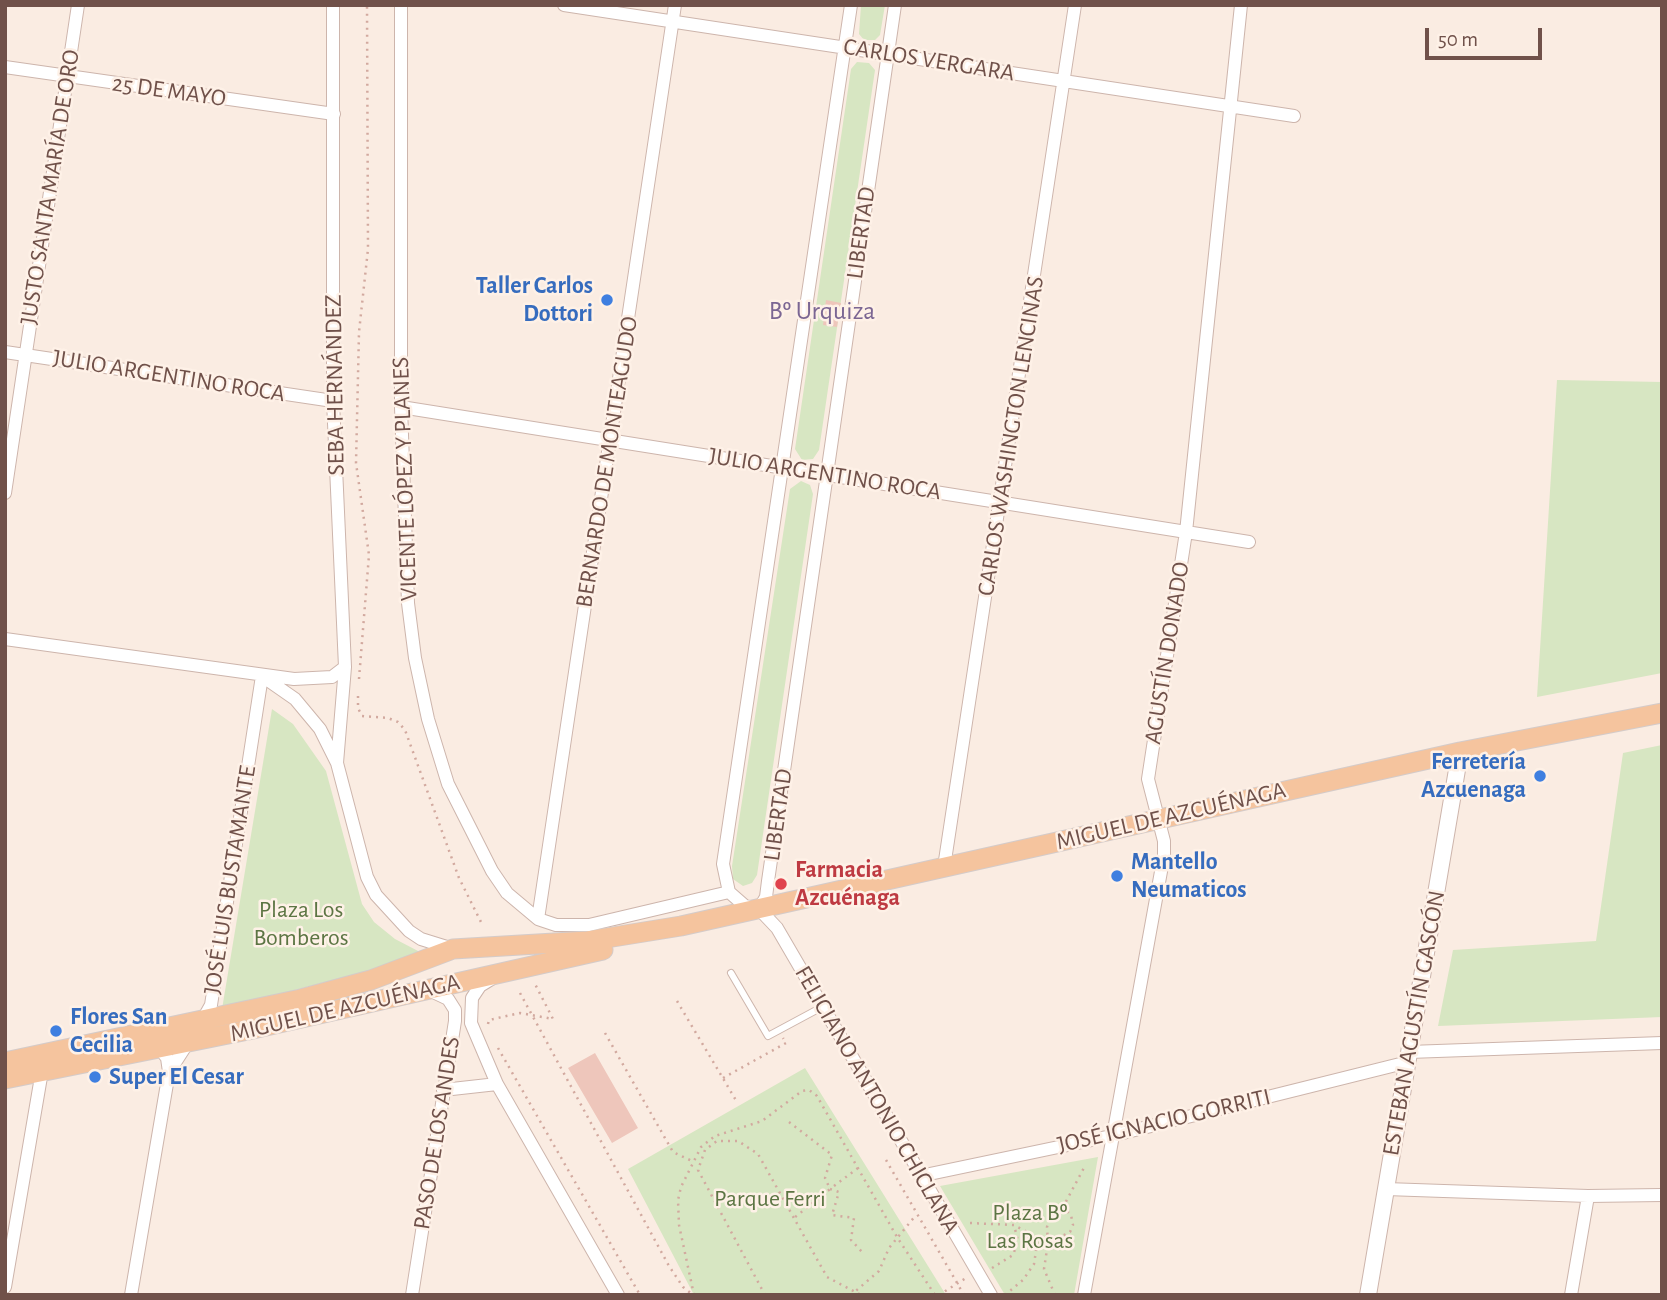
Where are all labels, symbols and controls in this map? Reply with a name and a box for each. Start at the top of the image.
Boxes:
scale bar [1429,14,1546,58]
text: 50 m [1438,29,1478,50]
street label: CARLOS VERGARA [841,32,1017,88]
street label: JUSTO SANTA MARÍA DE ORO [14,47,86,327]
street label: 25 DE MAYO [110,69,228,113]
street label: LIBERTAD [840,185,882,281]
place label: Taller Carlos Dottori [476,272,593,328]
street label: CARLOS WASHINGTON LENCINAS [972,274,1050,598]
marker: Taller Carlos Dottori [599,292,615,308]
street label: SEBA HERNÁNDEZ [319,294,351,476]
district label: Bº Urquiza [769,295,875,327]
street label: BERNARDO DE MONTEAGUDO [570,314,644,610]
street label: JULIO ARGENTINO ROCA [51,343,287,409]
street label: VICENTE LÓPEZ Y PLANES [386,356,424,602]
street label: JULIO ARGENTINO ROCA [707,441,943,507]
street label: AGUSTÍN DONADO [1138,560,1196,746]
place label: Ferretería Azcuenaga [1421,748,1526,804]
street label: JOSÉ LUIS BUSTAMANTE [198,764,262,996]
street label: LIBERTAD [757,767,799,863]
marker: Ferretería Azcuenaga [1532,768,1548,784]
street label: MIGUEL DE AZCUÉNAGA [1053,776,1289,856]
place label: Mantello Neumaticos [1131,848,1247,904]
place label: Farmacia Azcuénaga [795,856,900,912]
marker: Mantello Neumaticos [1109,868,1125,884]
marker: Farmacia Azcuénaga [773,876,789,892]
street label: ESTEBAN AGUSTÍN GASCÓN [1376,888,1452,1158]
park label: Plaza Los Bomberos [253,896,349,952]
street label: FELICIANO ANTONIO CHICLANA [788,961,966,1239]
street label: MIGUEL DE AZCUÉNAGA [227,968,463,1048]
place label: Flores San Cecilia [70,1003,167,1059]
marker: Flores San Cecilia [48,1023,64,1039]
street label: PASO DE LOS ANDES [408,1034,466,1232]
place label: Super El Cesar [109,1063,244,1091]
marker: Super El Cesar [87,1069,103,1085]
street label: JOSÉ IGNACIO GORRITI [1055,1082,1273,1160]
park label: Parque Ferri [714,1185,826,1213]
park label: Plaza Bº Las Rosas [987,1199,1073,1255]

